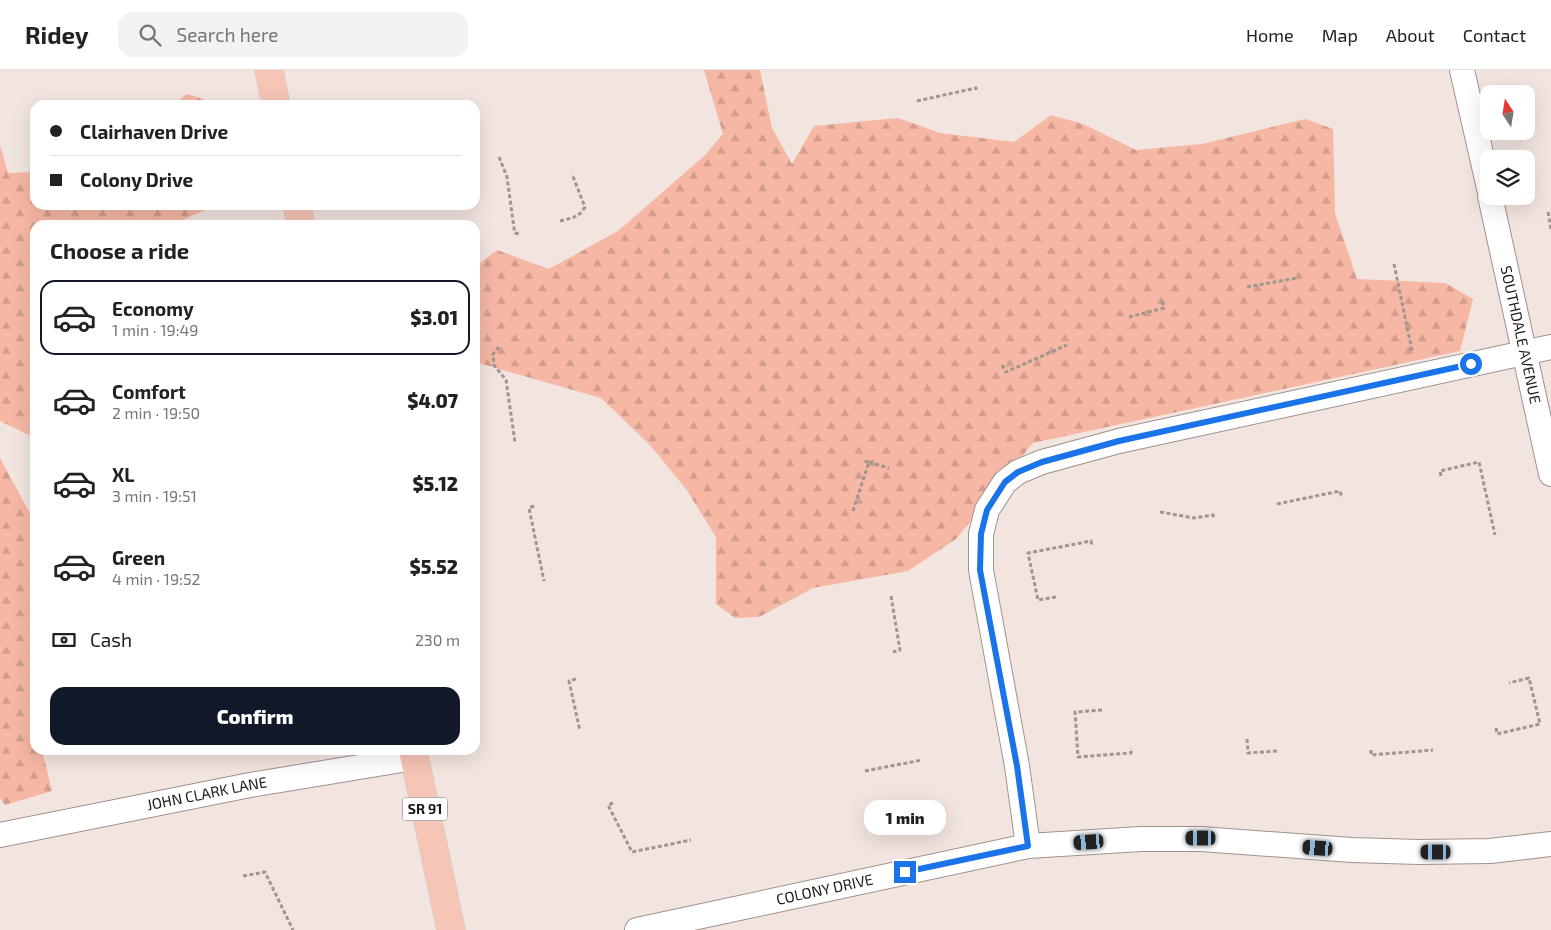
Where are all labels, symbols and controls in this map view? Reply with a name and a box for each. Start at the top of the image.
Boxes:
search box [118,12,468,57]
text: Ridey [25,20,88,49]
icon: search [136,21,164,49]
text: Search here [176,23,279,46]
text: Home [1246,24,1294,46]
text: Map [1322,24,1358,46]
text: About [1386,24,1435,46]
text: Contact [1463,24,1526,46]
north arrow [1480,85,1535,140]
map controls [1480,85,1535,205]
text: Clairhaven Drive [80,120,228,143]
button: layers [1480,150,1535,205]
text: Colony Drive [80,168,193,191]
text: Choose a ride [50,237,189,263]
street label: SOUTHDALE AVENUE [1498,264,1545,405]
icon: car [52,295,97,340]
text: Economy [112,297,194,320]
text: $3.01 [410,306,458,329]
text: 1 min · 19:49 [112,320,198,339]
route start [1460,353,1482,375]
icon: car [52,378,97,423]
text: Comfort [112,380,186,403]
text: $4.07 [407,389,458,412]
text: 2 min · 19:50 [112,403,200,422]
icon: car [52,461,97,506]
text: XL [112,463,134,486]
text: $5.12 [412,472,458,495]
text: 3 min · 19:51 [112,486,197,505]
icon: car [52,544,97,589]
text: Green [112,546,165,569]
text: $5.52 [409,555,458,578]
text: 4 min · 19:52 [112,569,200,588]
icon: cash [50,626,78,654]
text: Cash [90,628,132,651]
text: 230 m [415,630,460,649]
button: Confirm [50,687,460,745]
street label: JOHN CLARK LANE [145,772,268,813]
road number: SR 91 [402,798,448,821]
callout: 1 min [864,800,946,834]
text: 1 min [885,808,925,827]
car [1186,831,1216,846]
car [1073,833,1104,851]
car [1302,839,1333,857]
car [1421,845,1451,860]
route end [894,861,916,883]
street label: COLONY DRIVE [774,870,875,908]

